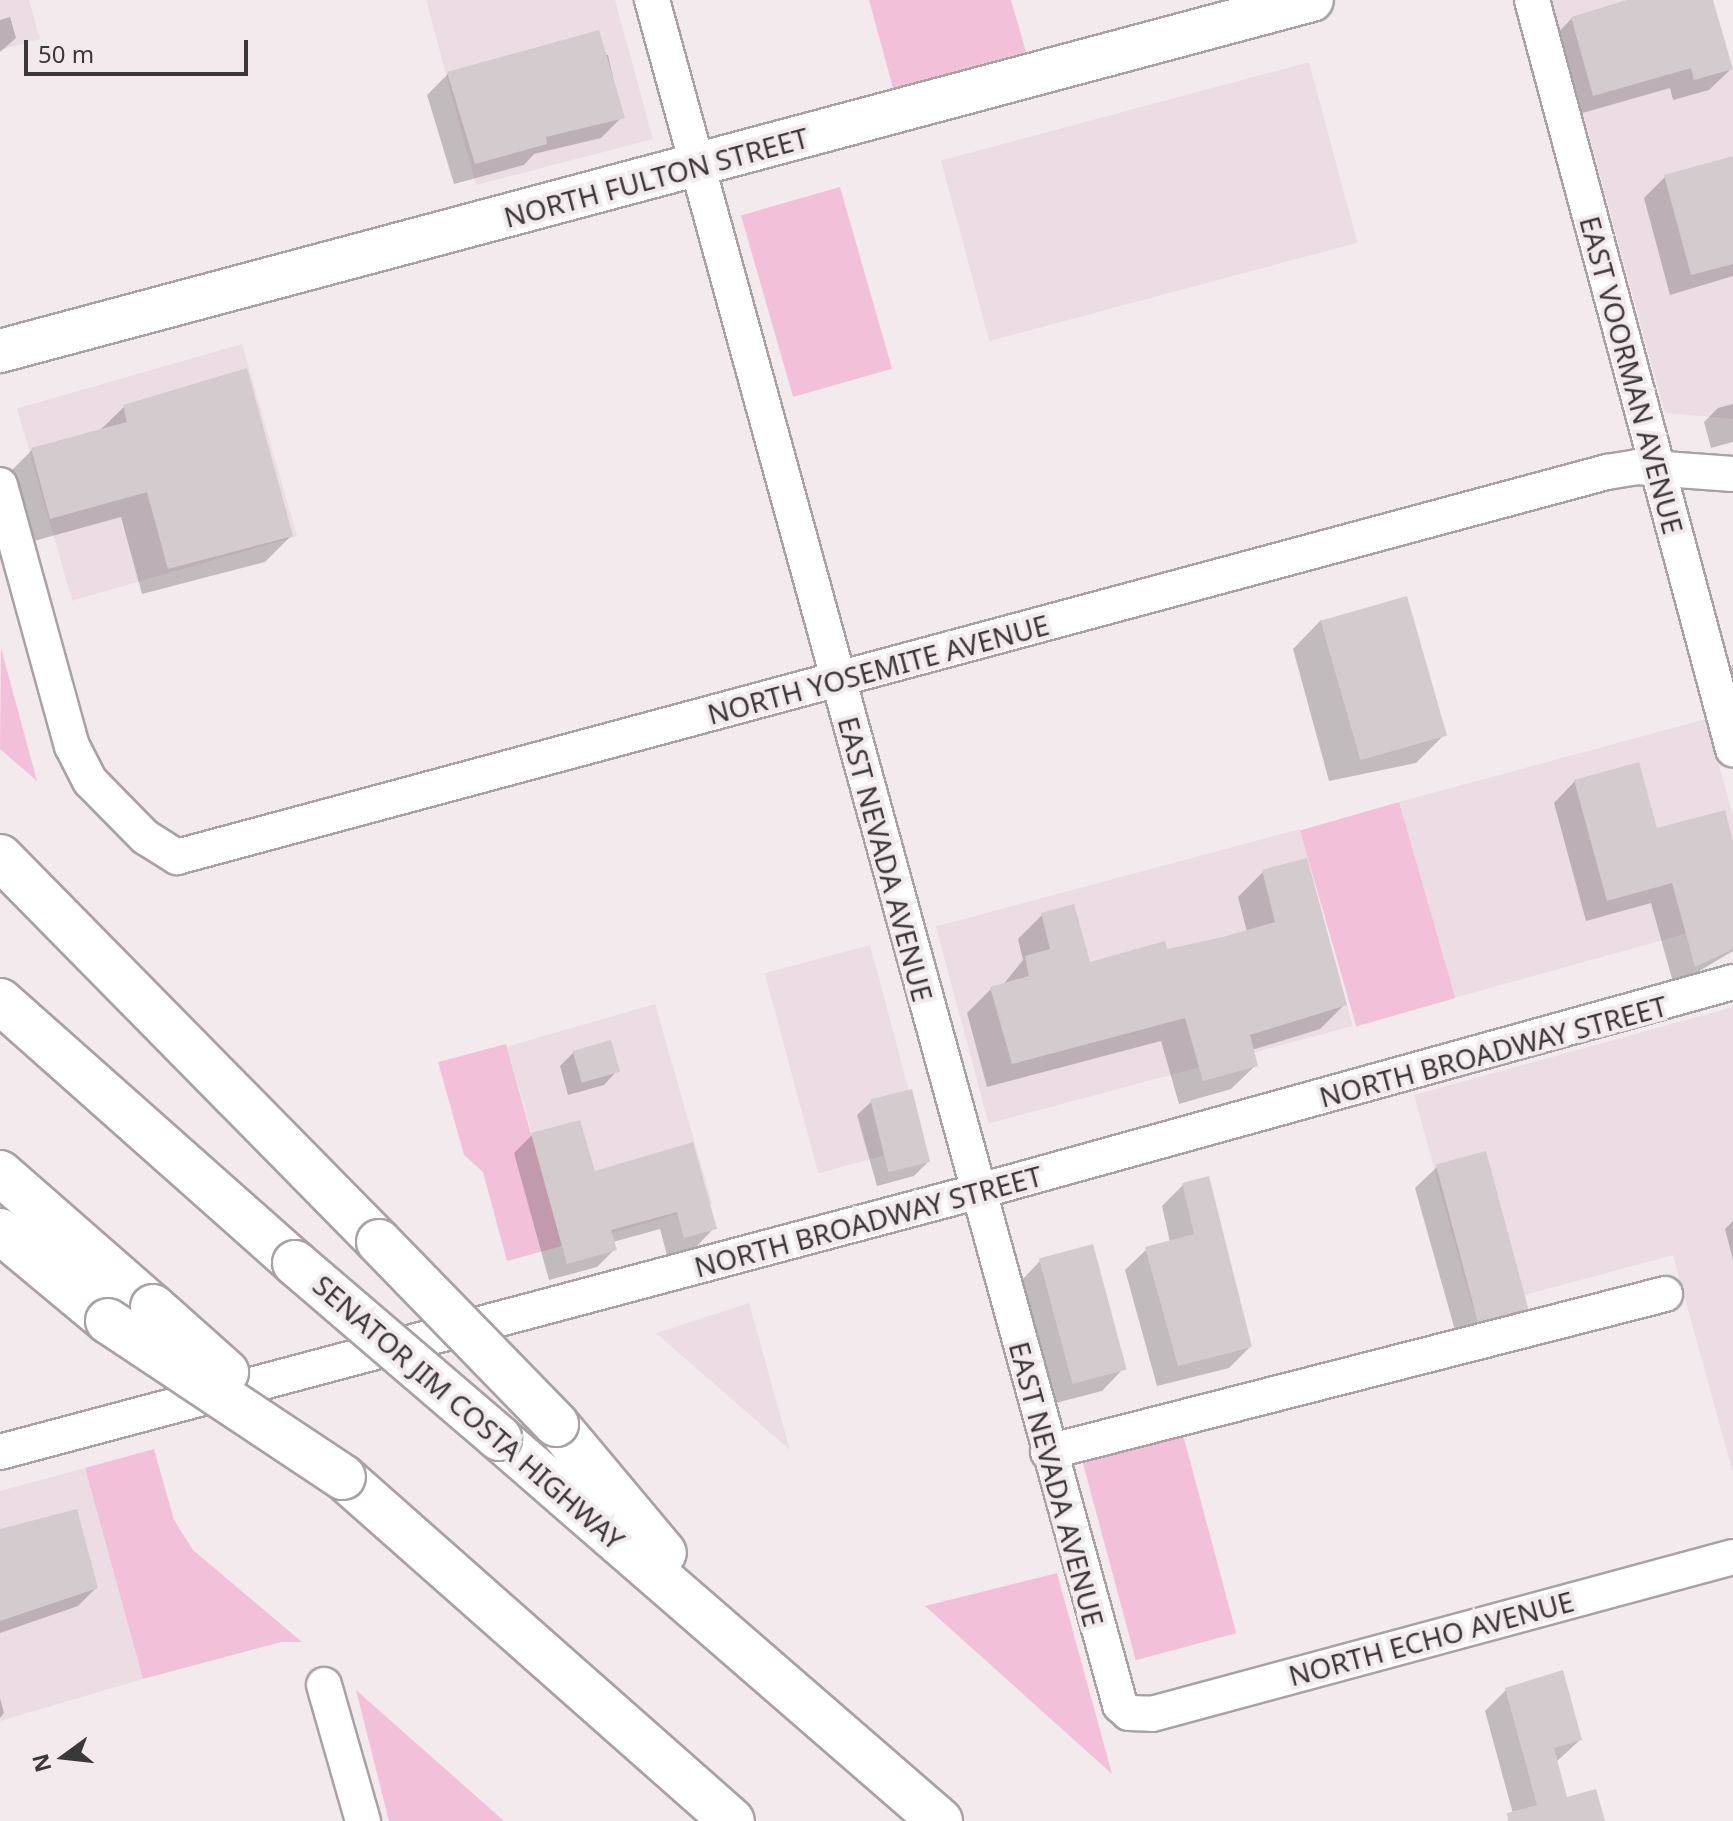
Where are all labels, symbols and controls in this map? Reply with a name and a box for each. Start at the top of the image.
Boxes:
scale bar [28,24,252,74]
text: 50 m [38,37,94,70]
street label: NORTH FULTON STREET [500,120,812,234]
street label: EAST VOORMAN AVENUE [1573,212,1691,538]
street label: NORTH YOSEMITE AVENUE [704,607,1052,731]
street label: EAST NEVADA AVENUE [832,713,940,1005]
street label: NORTH BROADWAY STREET [1316,988,1670,1114]
street label: NORTH BROADWAY STREET [691,1158,1045,1284]
street label: SENATOR JIM COSTA HIGHWAY [307,1268,631,1556]
street label: EAST NEVADA AVENUE [1003,1338,1111,1630]
street label: NORTH ECHO AVENUE [1285,1584,1577,1692]
north arrow [24,1717,104,1797]
text: N [24,1751,58,1776]

